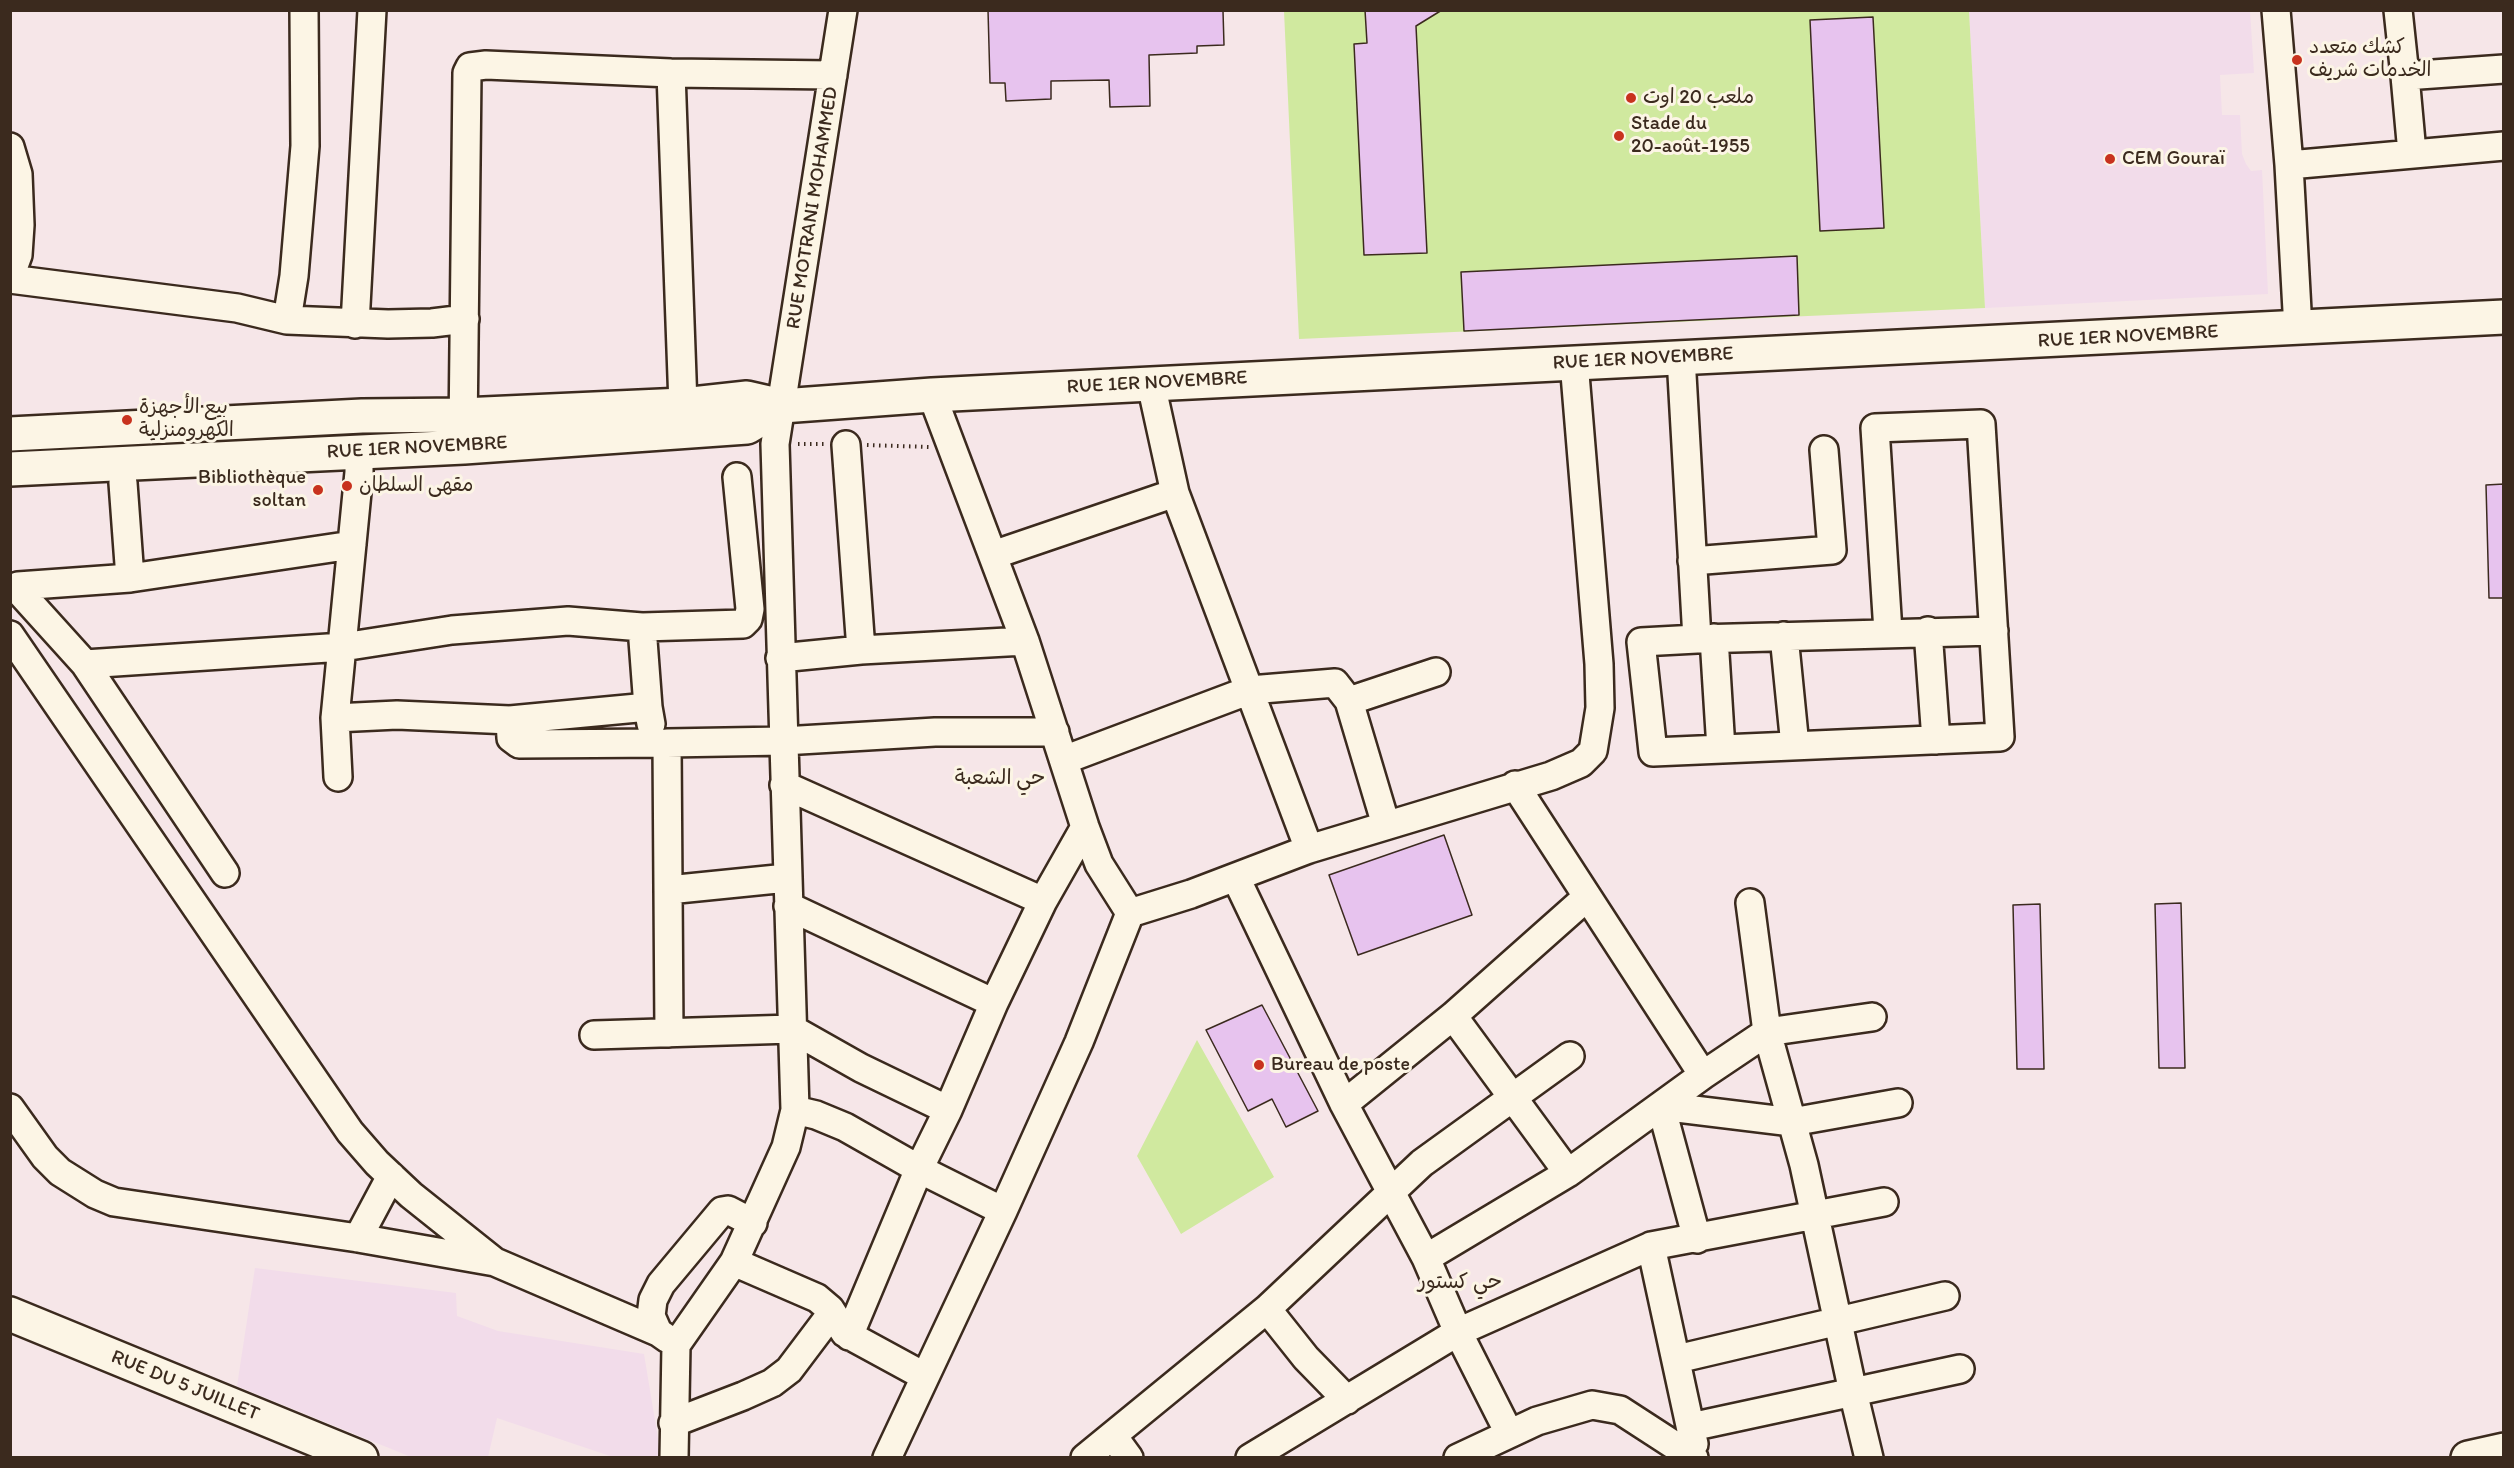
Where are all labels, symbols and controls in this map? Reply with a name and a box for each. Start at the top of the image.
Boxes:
place label: كشك متعدد الخدمات شريف [2309,36,2431,83]
marker: كشك متعدد الخدمات شريف [2290,53,2304,67]
street label: RUE MOTRANI MOHAMMED [782,85,844,331]
place label: ملعب 20 اوت [1643,86,1754,110]
marker: ملعب 20 اوت [1624,91,1638,105]
place label: Stade du 20-août-1955 [1631,112,1750,159]
marker: Stade du 20-août-1955 [1612,129,1626,143]
place label: CEM Gouraï [2122,147,2225,171]
marker: CEM Gouraï [2103,152,2117,166]
street label: RUE 1ER NOVEMBRE [2037,320,2219,354]
street label: RUE 1ER NOVEMBRE [1552,342,1734,376]
street label: RUE 1ER NOVEMBRE [1066,366,1248,400]
place label: بيع الأجهزة الكهرومنزلية [139,396,234,443]
marker: بيع الأجهزة الكهرومنزلية [120,413,134,427]
street label: RUE 1ER NOVEMBRE [326,431,508,465]
place label: Bibliothèque soltan [198,466,306,513]
place label: مقهى السلطان [359,474,473,498]
marker: مقهى السلطان [340,479,354,493]
marker: Bibliothèque soltan [311,483,325,497]
district label: حي الشعبة [955,766,1045,792]
place label: Bureau de poste [1271,1053,1410,1077]
marker: Bureau de poste [1252,1058,1266,1072]
district label: حي كستور [1418,1270,1502,1296]
street label: RUE DU 5 JUILLET [107,1345,263,1427]

